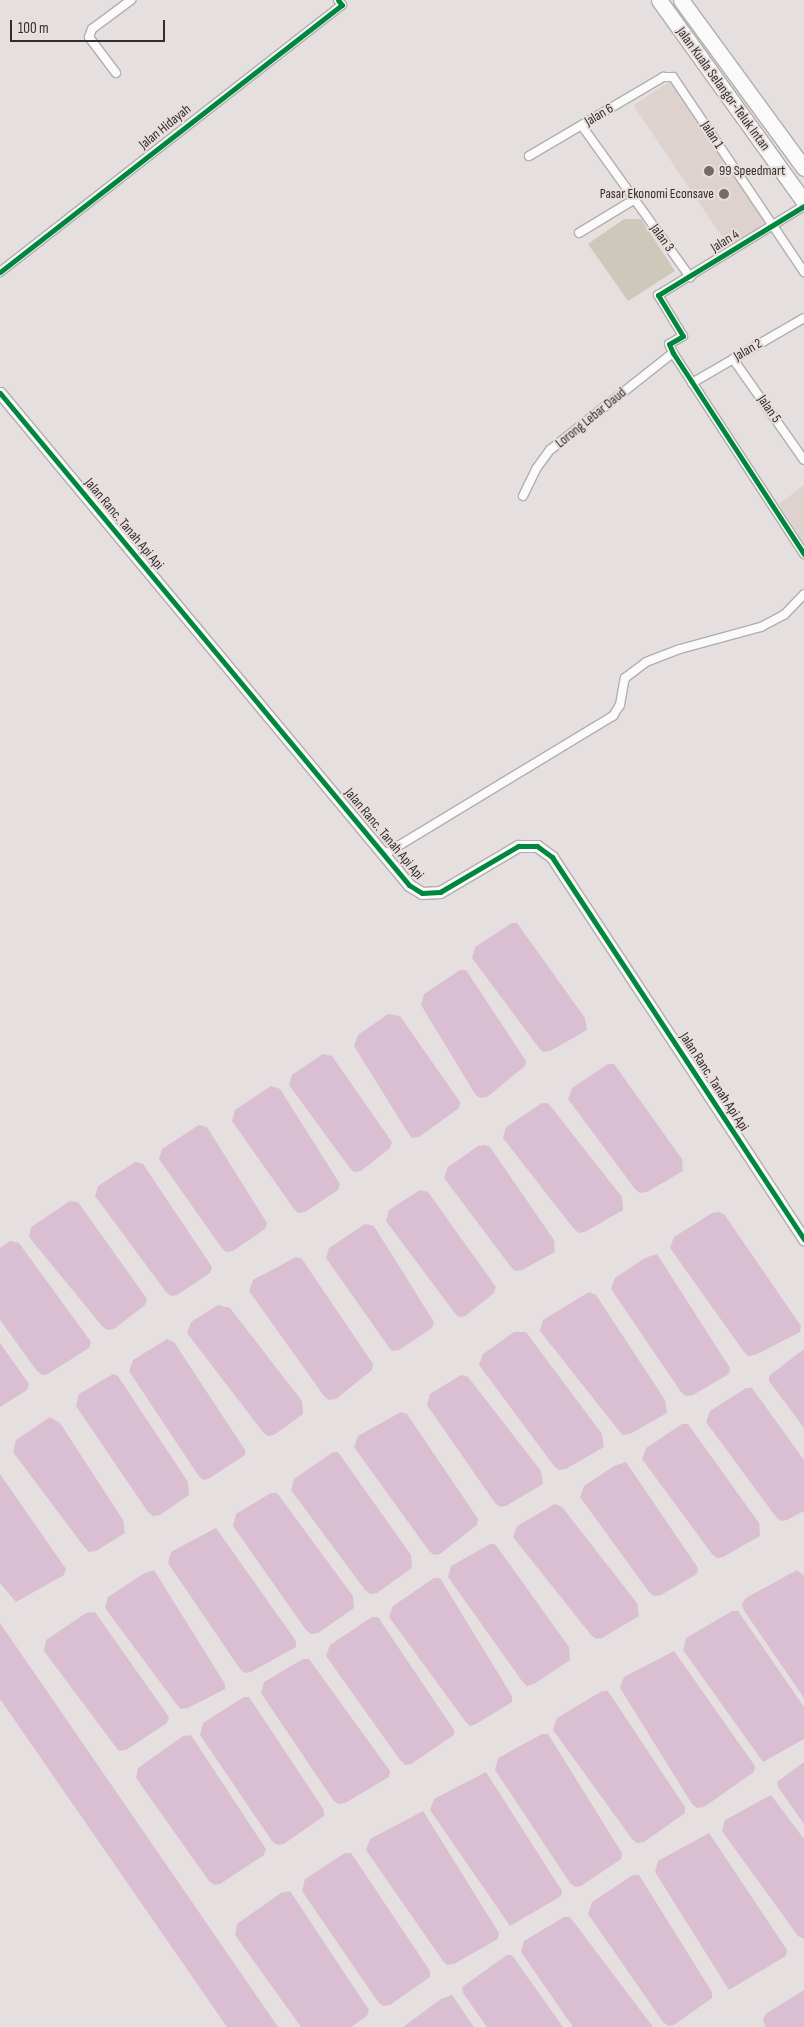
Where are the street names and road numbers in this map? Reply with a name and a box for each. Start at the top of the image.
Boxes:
street label: Jalan Kuala Selangor-Teluk Intan [673,24,773,154]
street label: Jalan 6 [582,100,616,130]
street label: Jalan Hidayah [136,101,194,153]
street label: Jalan 1 [697,118,727,152]
street label: Jalan 3 [646,221,678,255]
street label: Jalan 4 [708,226,742,256]
street label: Jalan 2 [731,335,765,365]
street label: Lorong Lebar Daud [552,384,630,452]
street label: Jalan 5 [753,392,785,426]
street label: Jalan Ranc. Tanah Api Api [81,475,167,573]
street label: Jalan Ranc. Tanah Api Api [341,785,427,883]
street label: Jalan Ranc. Tanah Api Api [676,1030,752,1134]

